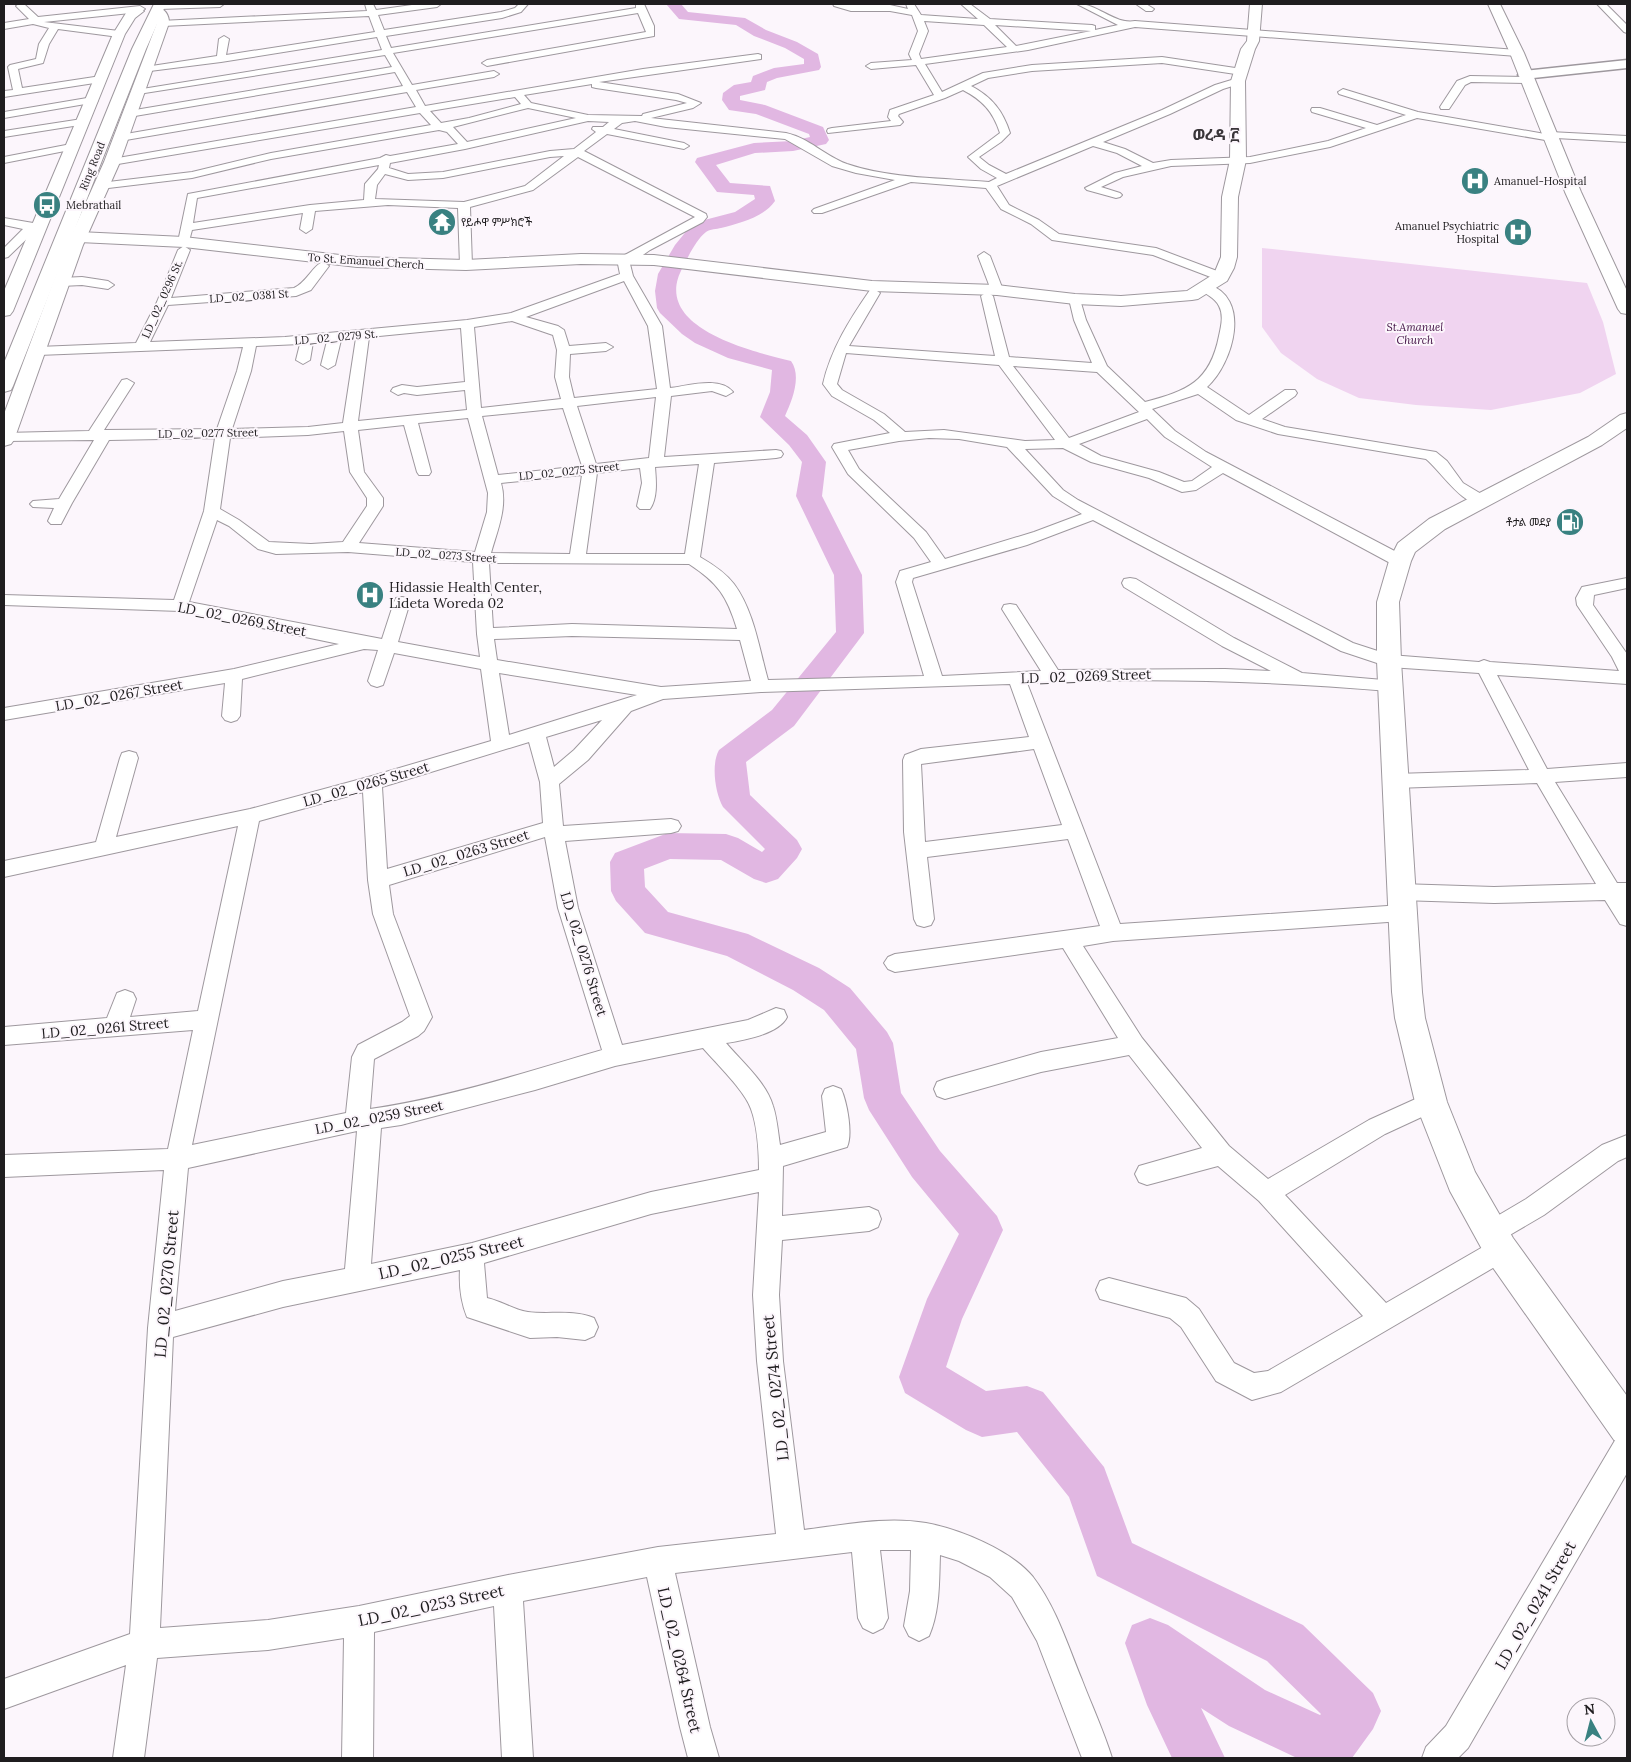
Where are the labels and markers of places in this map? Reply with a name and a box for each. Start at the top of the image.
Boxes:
hospital icon: Amanuel-Hospital [1460,166,1490,196]
place label: Amanuel-Hospital [1493,174,1586,188]
bus stop icon: Mebrathail [32,190,62,220]
place label: Mebrathail [66,198,121,212]
temple icon: የይሖዋ ምሥክሮች [427,207,457,237]
place label: የይሖዋ ምሥክሮች [461,215,532,229]
hospital icon: Amanuel Psychiatric Hospital [1503,217,1533,247]
place label: Amanuel Psychiatric Hospital [1394,219,1499,246]
fuel station icon: ቶታል መደያ [1555,507,1585,537]
place label: ቶታል መደያ [1506,515,1551,529]
place label: Hidassie Health Center, Lideta Woreda 02 [389,578,542,612]
hospital icon: Hidassie Health Center, Lideta Woreda 02 [355,580,385,610]

